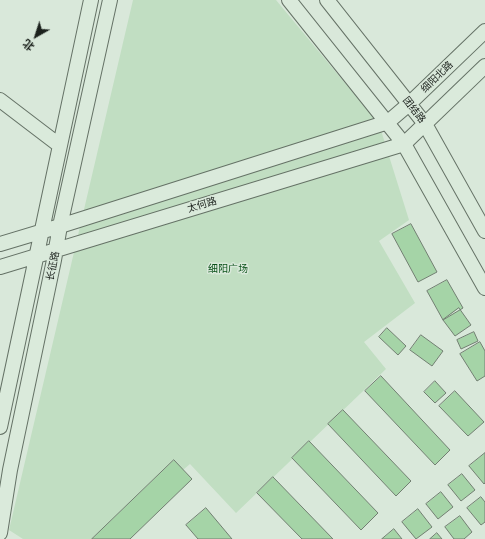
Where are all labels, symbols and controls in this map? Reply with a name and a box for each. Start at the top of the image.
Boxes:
north arrow [16,16,56,56]
text: 北 [20,36,37,54]
street label: 细阳北路 [418,59,456,95]
street label: 团结路 [400,94,428,126]
street label: 太何路 [186,195,218,215]
street label: 长征路 [44,250,62,282]
park label: 细阳广场 [208,263,248,275]

